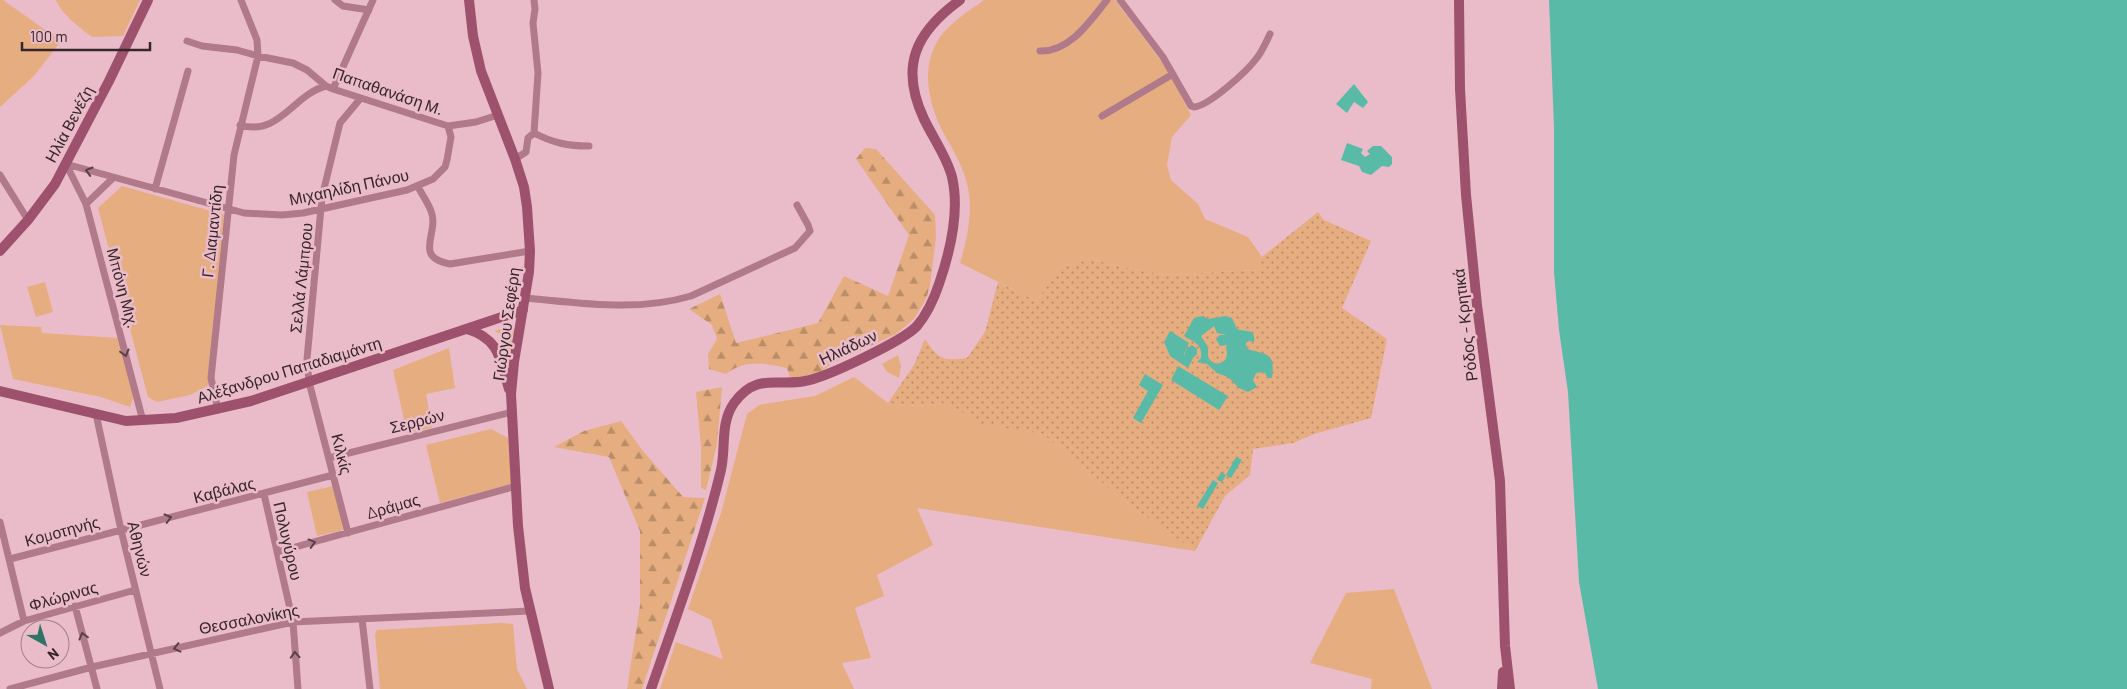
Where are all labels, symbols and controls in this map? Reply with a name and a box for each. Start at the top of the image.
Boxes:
scale bar [22,20,150,52]
text: 100 m [30,27,68,45]
street label: Παπαθανάση Μ. [330,63,446,118]
street label: Ηλία Βενέζη [40,82,98,166]
street label: Μιχαηλίδη Πάνου [287,165,411,208]
one-way arrow [85,166,94,177]
street label: Γ. Διαμαντίδη [197,184,226,278]
street label: Σελλά Λάμπρου [285,222,316,334]
street label: Μπόνη Μιχ. [104,246,143,330]
street label: Γιώργου Σεφέρη [488,266,523,382]
street label: Ρόδος - Κρητικά [1448,268,1481,382]
street label: Ηλιάδων [816,325,880,368]
street label: Αλέξανδρου Παπαδιαμάντη [194,332,384,408]
one-way arrow [120,348,130,356]
street label: Σερρών [388,405,446,436]
street label: Κιλκίς [328,431,357,477]
street label: Καβάλας [191,473,257,506]
street label: Δράμας [364,489,422,522]
street label: Πολυγύρου [270,500,307,582]
street label: Κομοτηνής [22,511,102,550]
one-way arrow [163,513,172,524]
street label: Αθηνών [124,519,157,579]
one-way arrow [308,538,316,548]
street label: Φλώρινας [26,577,100,614]
street label: Θεσσαλονίκης [197,599,301,638]
north arrow [20,619,70,669]
one-way arrow [79,633,89,641]
one-way arrow [172,642,181,653]
text: N [45,645,62,664]
one-way arrow [290,651,301,659]

